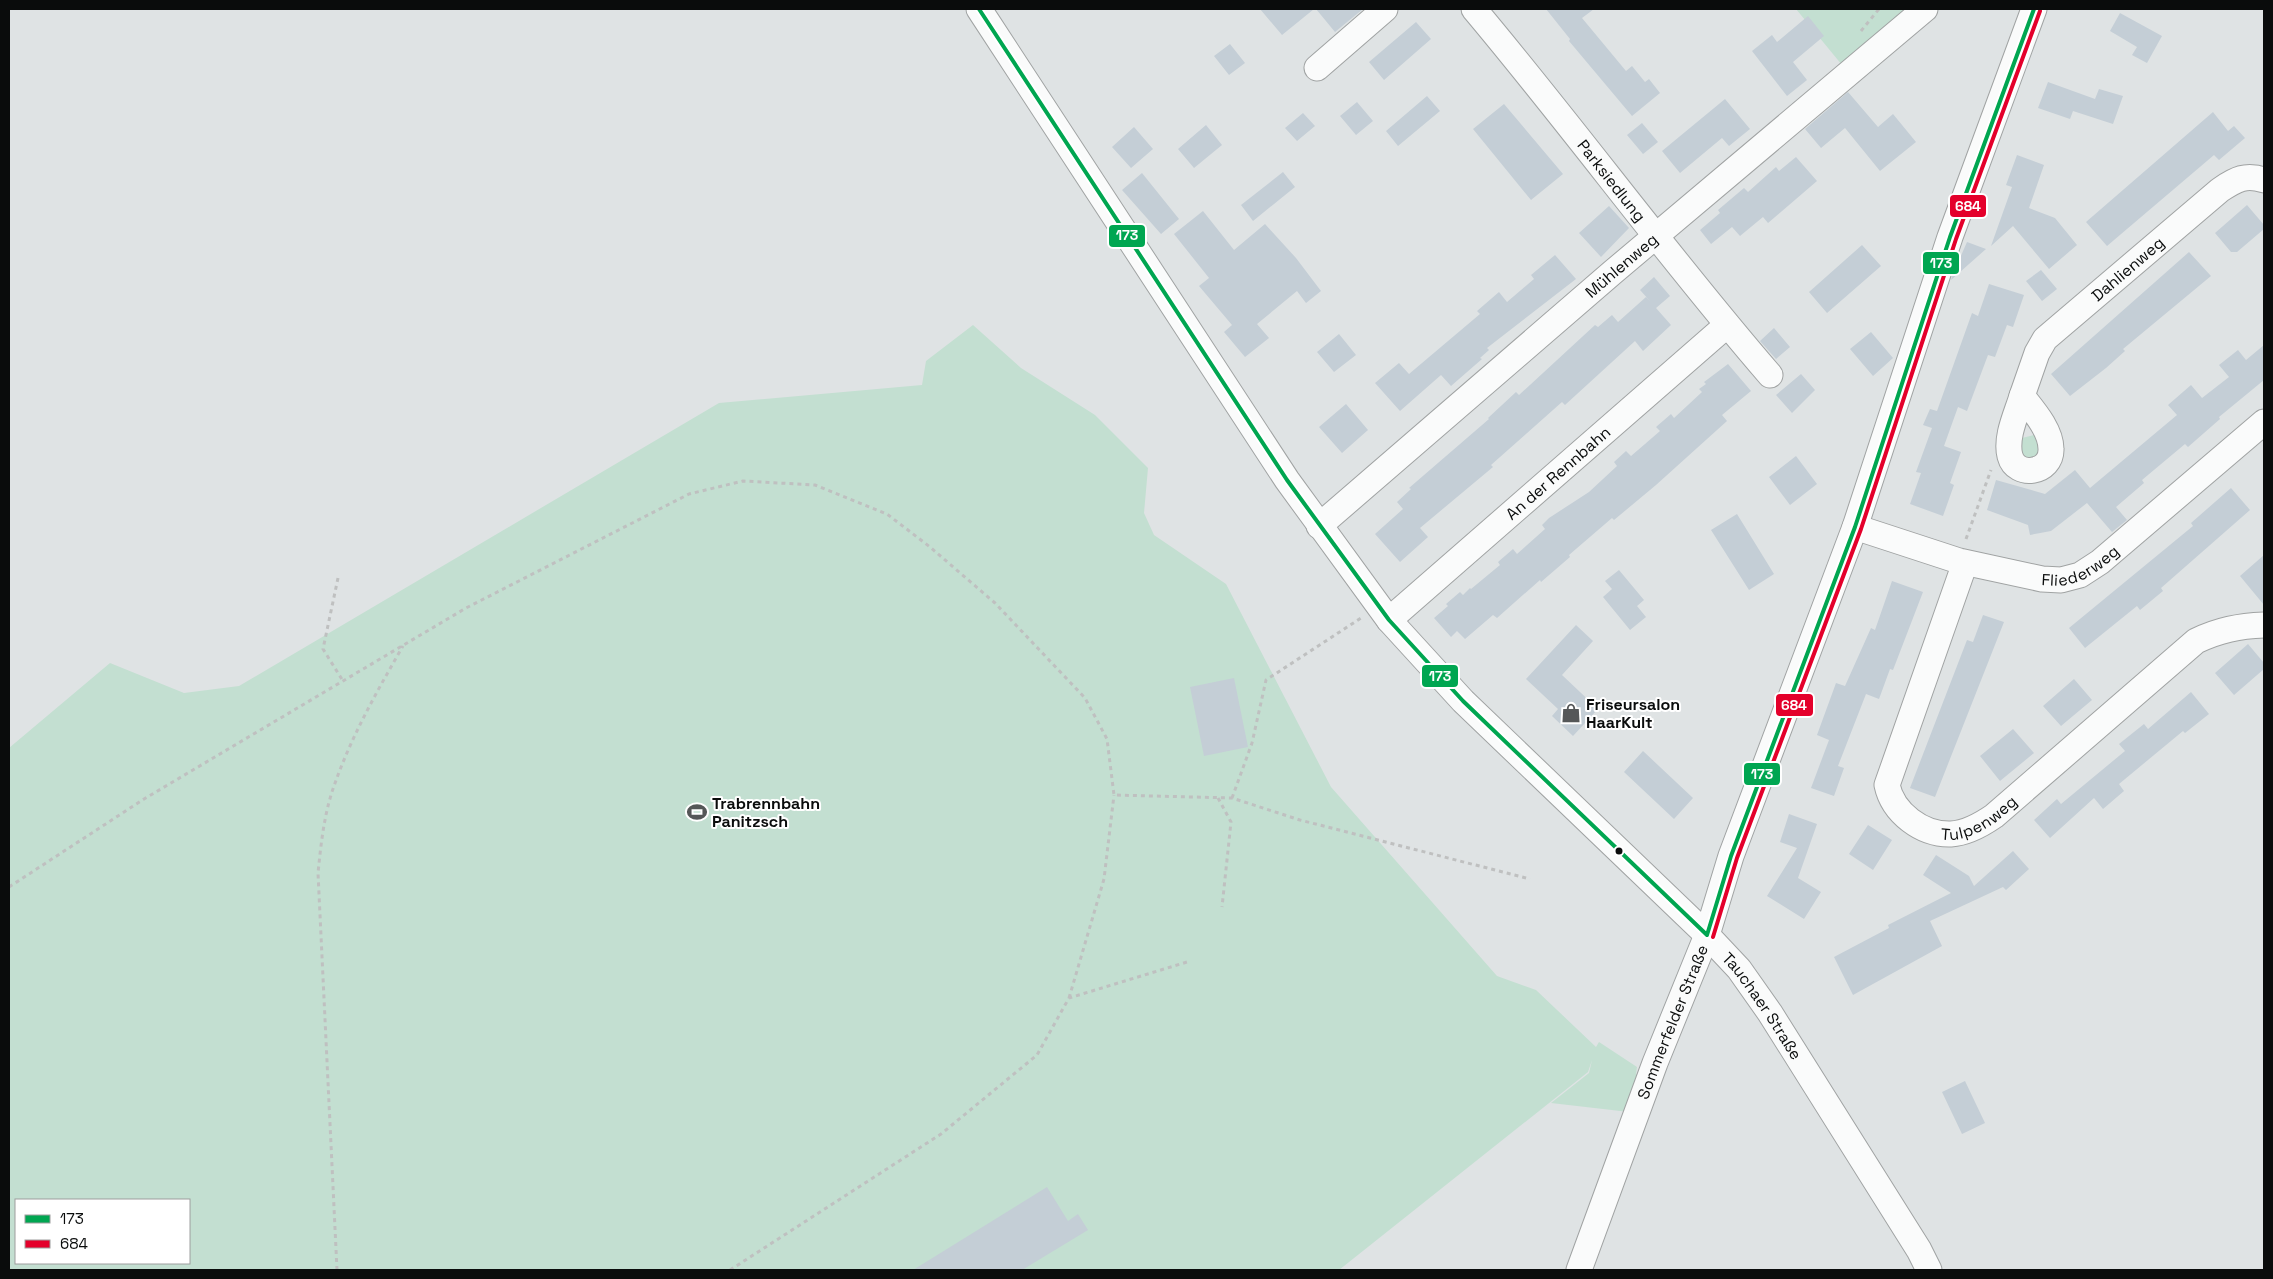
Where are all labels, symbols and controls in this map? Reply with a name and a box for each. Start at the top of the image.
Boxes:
street label: Parksiedlung [1573,135,1650,226]
line badge: 684 [1949,194,1987,218]
text: 684 [1955,197,1981,215]
line badge: 173 [1108,224,1146,248]
text: 173 [1116,226,1138,244]
street label: Mühlenweg [1581,229,1662,303]
street label: Dahlienweg [2087,232,2169,306]
line badge: 173 [1922,251,1960,275]
text: 173 [1930,254,1952,272]
street label: An der Rennbahn [1501,422,1615,525]
street label: Fliederweg [2041,541,2123,591]
line badge: 173 [1421,664,1459,688]
text: 173 [1429,667,1451,685]
line badge: 684 [1775,693,1814,717]
place label: Friseursalon HaarKult [1586,694,1680,733]
text: 684 [1781,696,1807,714]
shop icon: Friseursalon HaarKult [1560,702,1582,724]
line badge: 173 [1743,762,1781,786]
text: 173 [1751,765,1773,783]
street label: Tulpenweg [1940,791,2021,845]
place label: Trabrennbahn Panitzsch [712,793,820,832]
sports icon: Trabrennbahn Panitzsch [686,801,708,823]
unlabelled marker [1614,846,1624,856]
street label: Sommerfelder Straße [1633,942,1713,1102]
street label: Tauchaer Straße [1717,948,1807,1064]
legend [15,1199,190,1264]
text: 173 [60,1209,84,1228]
text: 684 [60,1234,88,1253]

